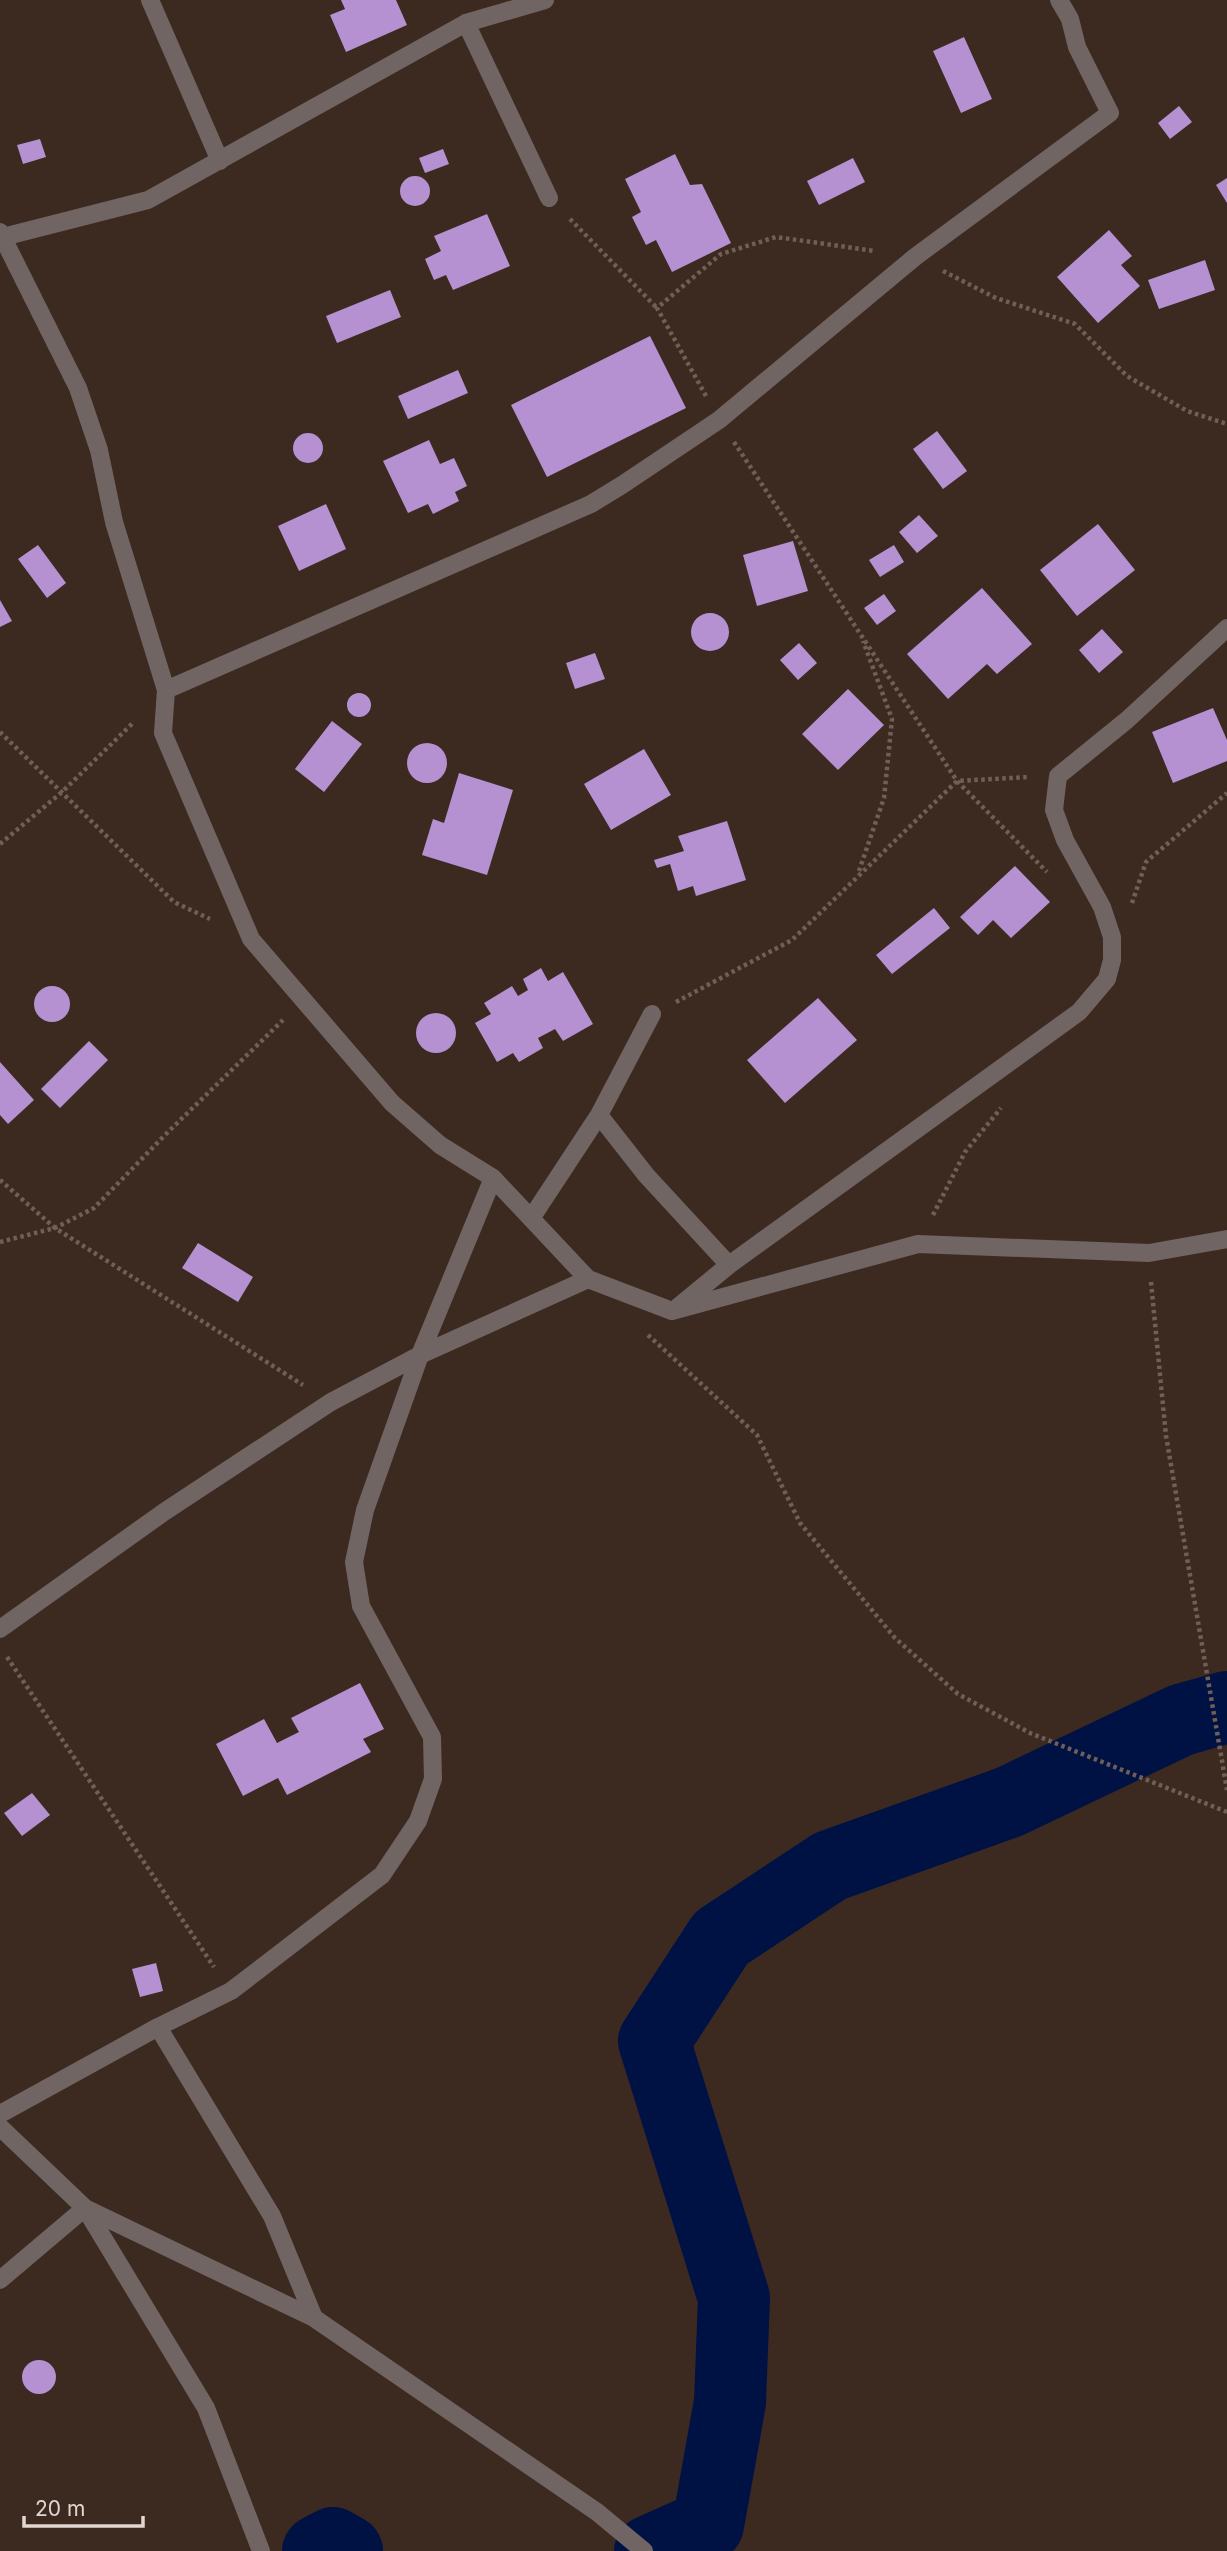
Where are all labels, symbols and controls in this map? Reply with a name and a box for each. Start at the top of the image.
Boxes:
scale bar [24,2484,144,2528]
text: 20 m [35,2496,85,2521]

